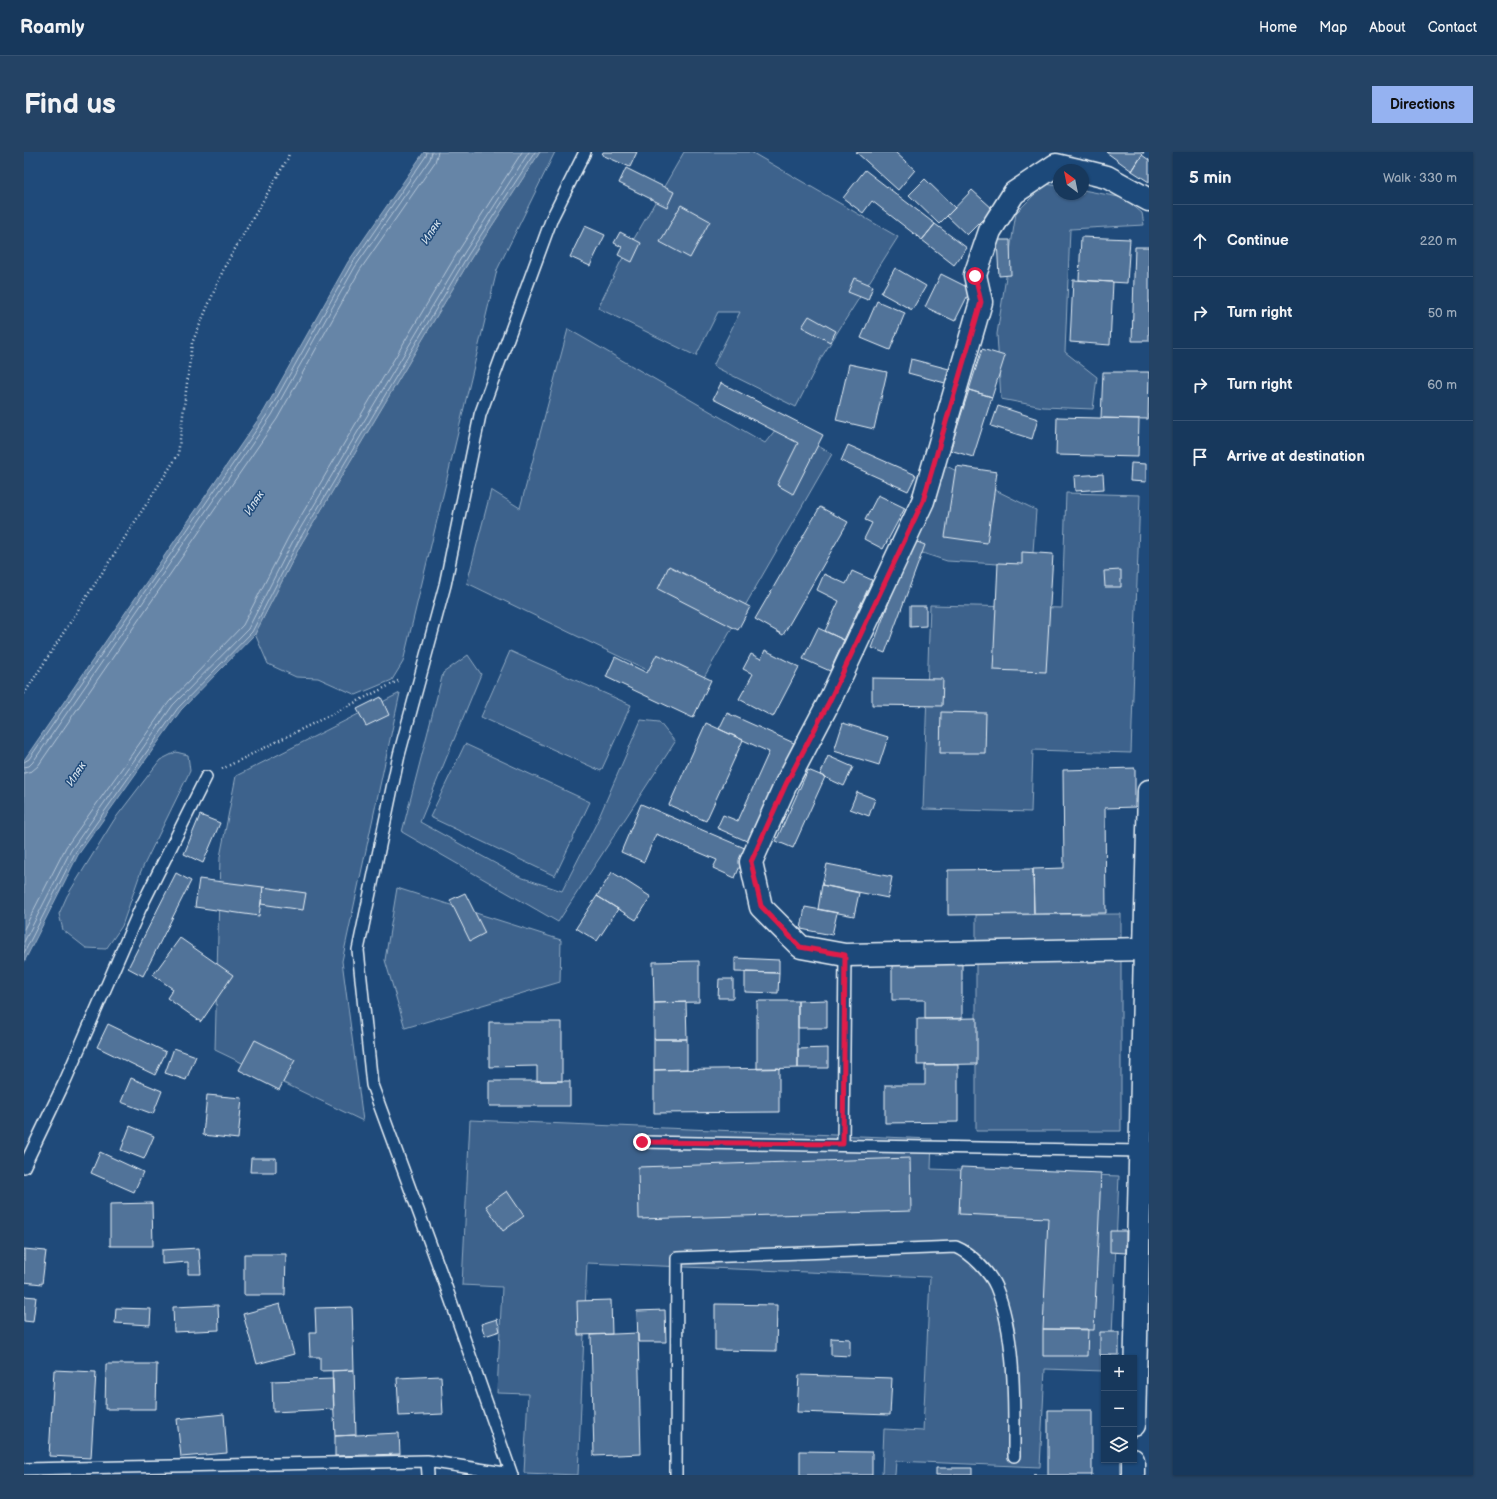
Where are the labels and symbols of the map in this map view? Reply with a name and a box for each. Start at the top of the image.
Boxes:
north arrow [1053,164,1089,200]
water label: Иляк [418,217,444,247]
route start [966,267,984,285]
water label: Иляк [241,488,267,518]
water label: Иляк [63,759,89,789]
route end [633,1133,651,1151]

